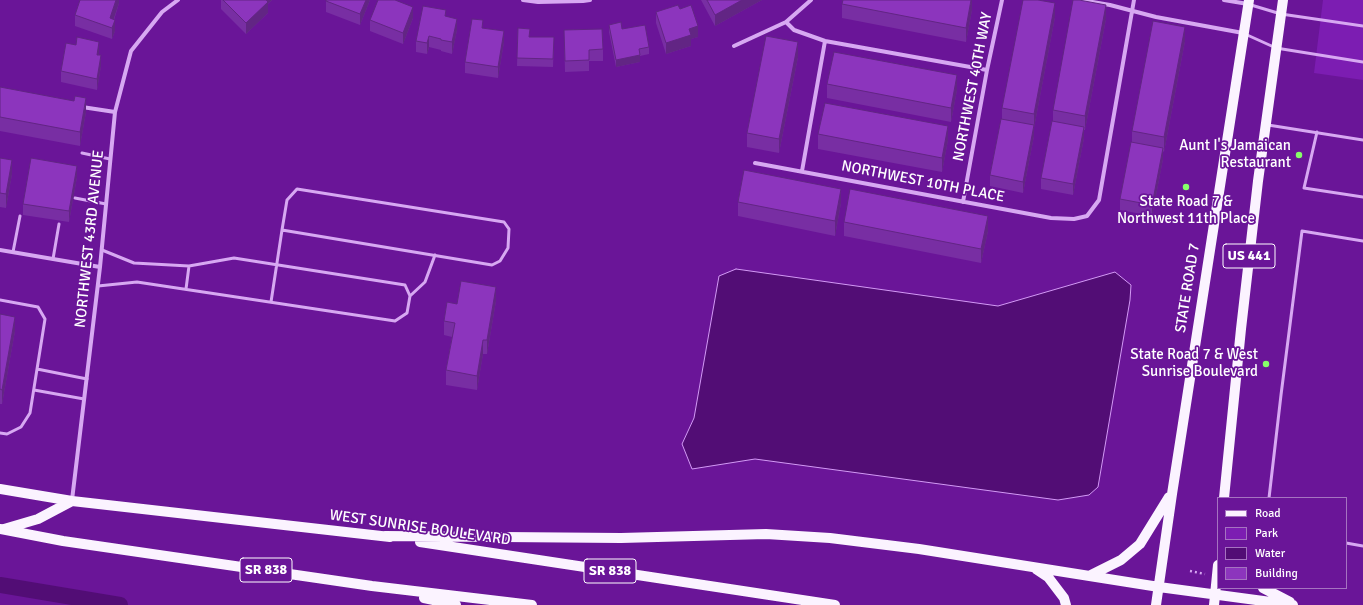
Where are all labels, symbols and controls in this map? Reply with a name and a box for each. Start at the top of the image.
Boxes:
street label: NORTHWEST 40TH WAY [950,11,996,163]
place label: Aunt I's Jamaican Restaurant [1179,137,1291,172]
street label: NORTHWEST 43RD AVENUE [72,149,108,329]
marker: Aunt I's Jamaican Restaurant [1294,150,1304,160]
street label: NORTHWEST 10TH PLACE [840,157,1006,207]
marker: State Road 7 & Northwest 11th Place [1181,182,1191,192]
place label: State Road 7 & Northwest 11th Place [1117,193,1255,228]
street label: STATE ROAD 7 [1172,242,1204,334]
road number: US 441 [1223,244,1275,268]
place label: State Road 7 & West Sunrise Boulevard [1130,346,1258,381]
marker: State Road 7 & West Sunrise Boulevard [1261,359,1271,369]
legend [1217,497,1347,589]
street label: WEST SUNRISE BOULEVARD [328,506,512,550]
text: Road [1255,506,1281,521]
text: Park [1255,526,1278,541]
text: Water [1255,546,1285,561]
road number: SR 838 [240,558,292,582]
road number: SR 838 [584,559,636,583]
text: Building [1255,566,1298,581]

